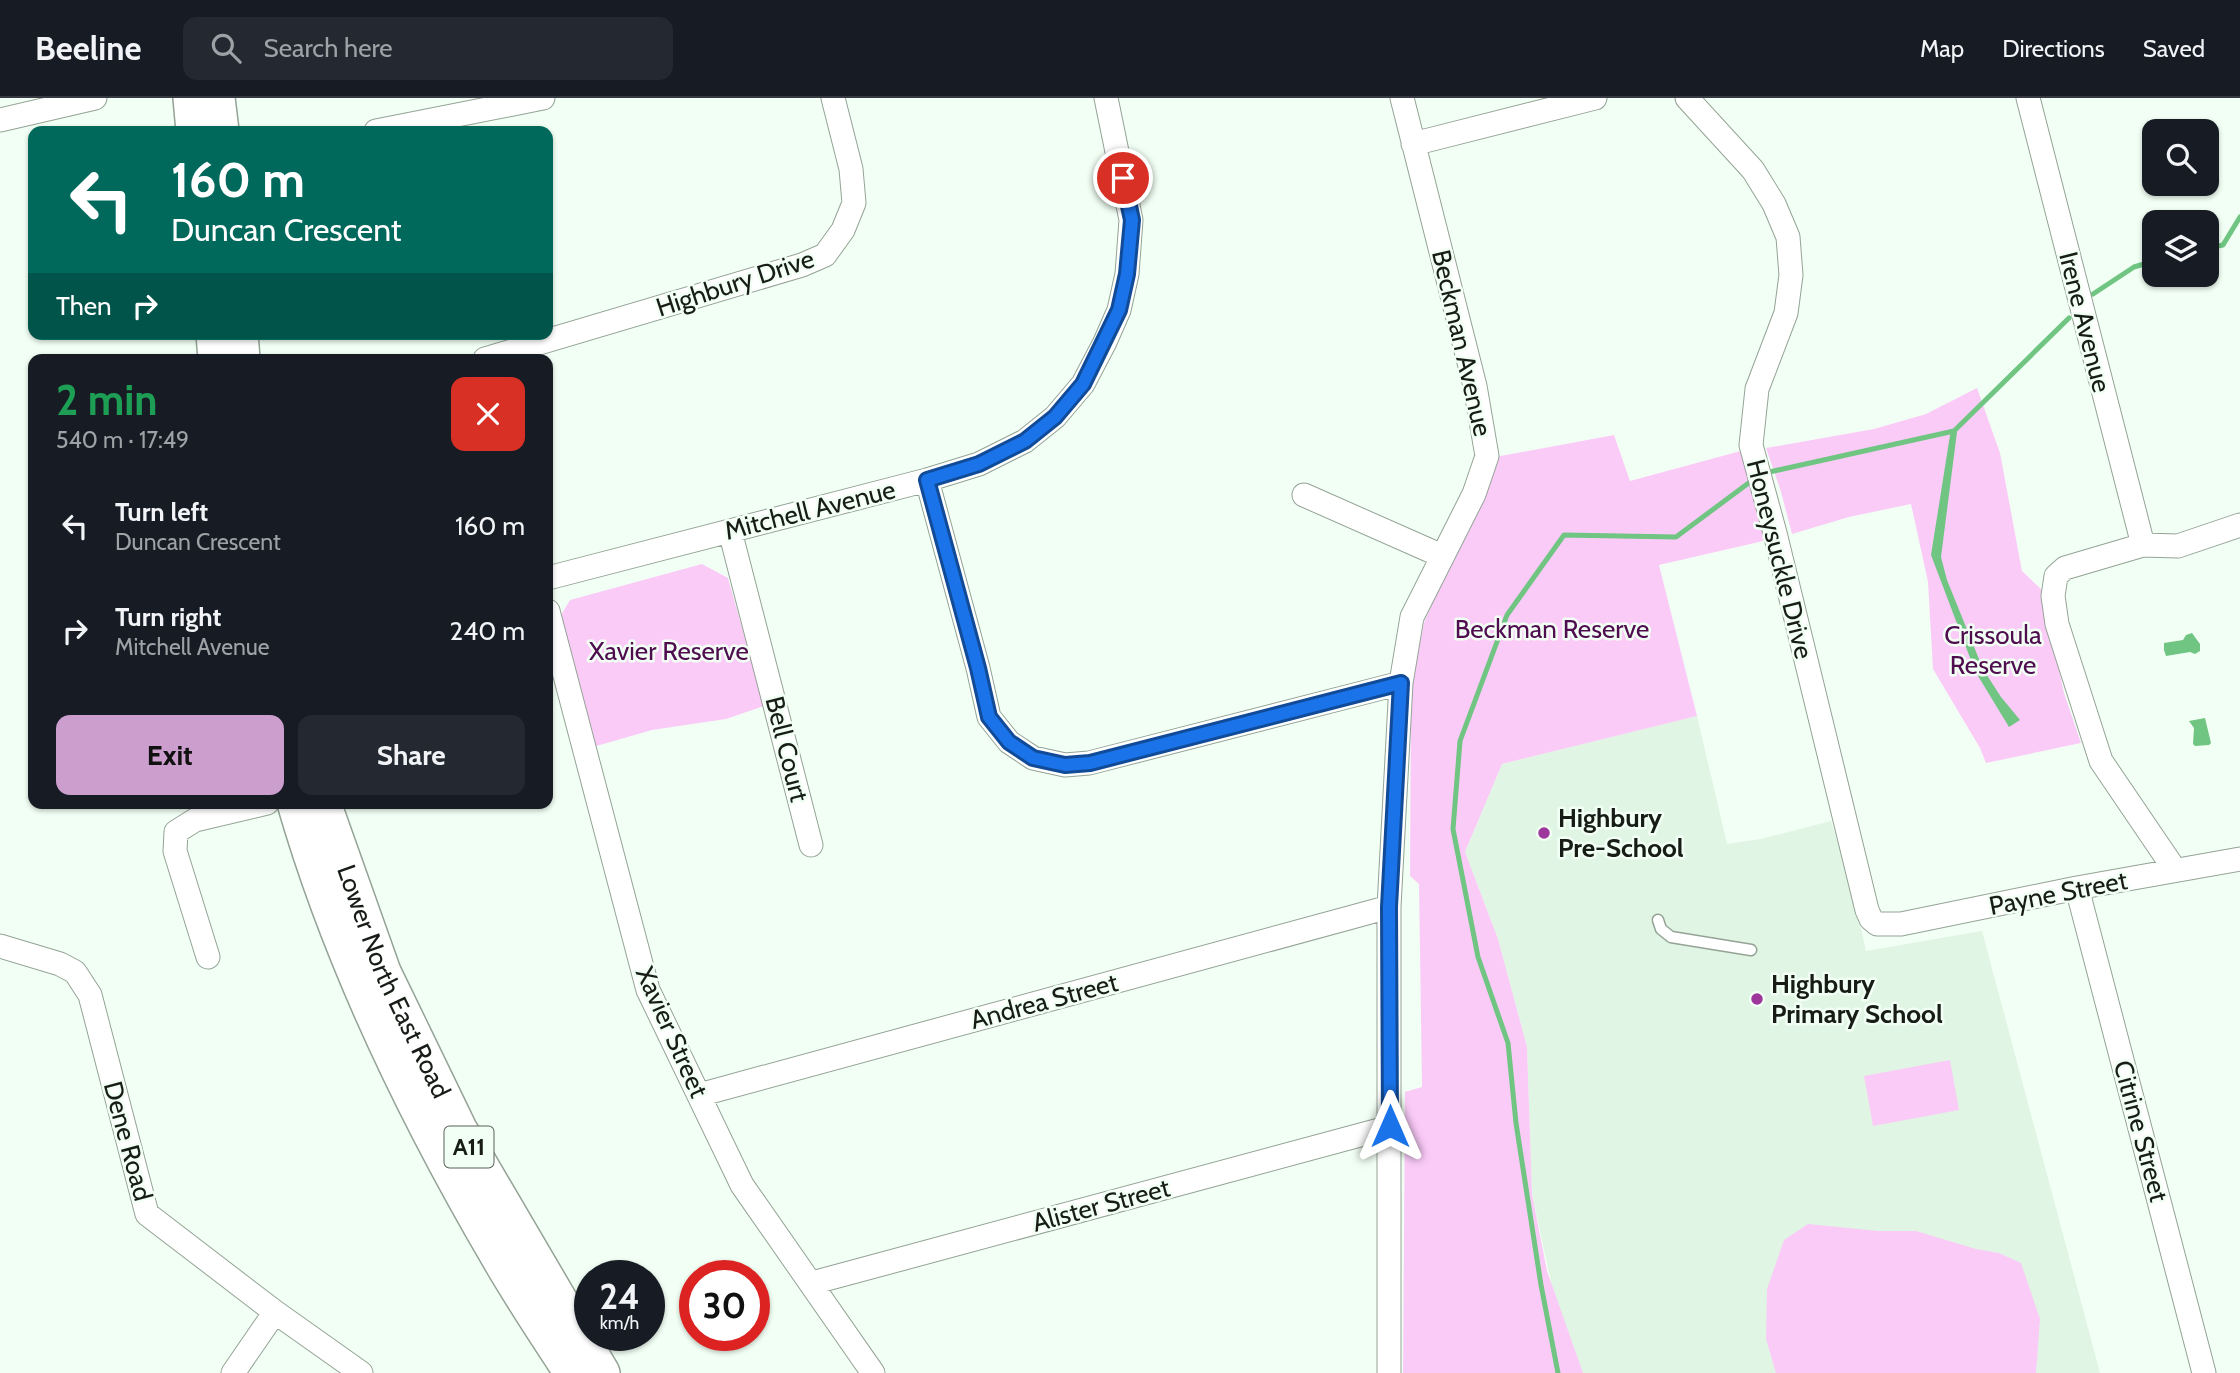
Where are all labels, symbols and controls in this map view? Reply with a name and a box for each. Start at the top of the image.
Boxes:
search box [183,17,673,80]
text: Beeline [35,28,141,68]
icon: search [207,29,245,67]
text: Search here [263,32,393,64]
text: Map [1920,34,1964,63]
text: Directions [2002,34,2105,63]
text: Saved [2143,34,2205,63]
map controls [2142,119,2219,287]
button: search [2142,119,2219,196]
pin [1093,148,1153,208]
text: 160 m [171,150,305,209]
icon: left [56,154,147,245]
icon: arrive [1104,159,1142,197]
text: Duncan Crescent [171,210,402,249]
button: layers [2142,210,2219,287]
street label: Highbury Drive [652,242,818,324]
street label: Beckman Avenue [1425,247,1499,439]
street label: Irene Avenue [2052,248,2118,396]
icon: right [126,287,164,325]
text: Then [56,290,112,322]
text: 2 min [56,374,157,426]
button: close [451,377,525,451]
text: 540 m · 17:49 [56,426,189,454]
street label: Honeysuckle Drive [1740,456,1820,662]
street label: Mitchell Avenue [721,473,899,547]
text: Turn left [115,496,208,528]
icon: left [56,507,94,545]
text: 160 m [455,510,525,542]
text: Duncan Crescent [115,528,281,556]
text: Turn right [115,601,221,633]
icon: right [56,612,94,650]
park label: Beckman Reserve [1455,613,1649,645]
text: 240 m [450,615,525,647]
park label: Crissoula Reserve [1944,619,2042,681]
text: Mitchell Avenue [115,633,270,661]
park label: Xavier Reserve [589,635,749,667]
street label: Bell Court [758,693,816,805]
button: Exit [56,715,284,795]
button: Share [298,715,525,795]
place label: Highbury Pre-School [1558,802,1684,864]
marker: Highbury Pre-School [1536,825,1552,841]
street label: Lower North East Road [330,860,458,1103]
street label: Payne Street [1986,864,2130,922]
street label: Xavier Street [629,962,715,1103]
street label: Andrea Street [967,966,1121,1036]
place label: Highbury Primary School [1771,968,1943,1030]
marker: Highbury Primary School [1749,991,1765,1007]
street label: Citrine Street [2107,1057,2175,1206]
street label: Dene Road [97,1078,159,1204]
position arrow [1353,1089,1427,1163]
road number: A11 [444,1126,494,1168]
street label: Alister Street [1029,1171,1174,1239]
speed limit sign: 30 [679,1260,770,1351]
text: 24 [599,1275,640,1318]
text: km/h [600,1312,639,1334]

